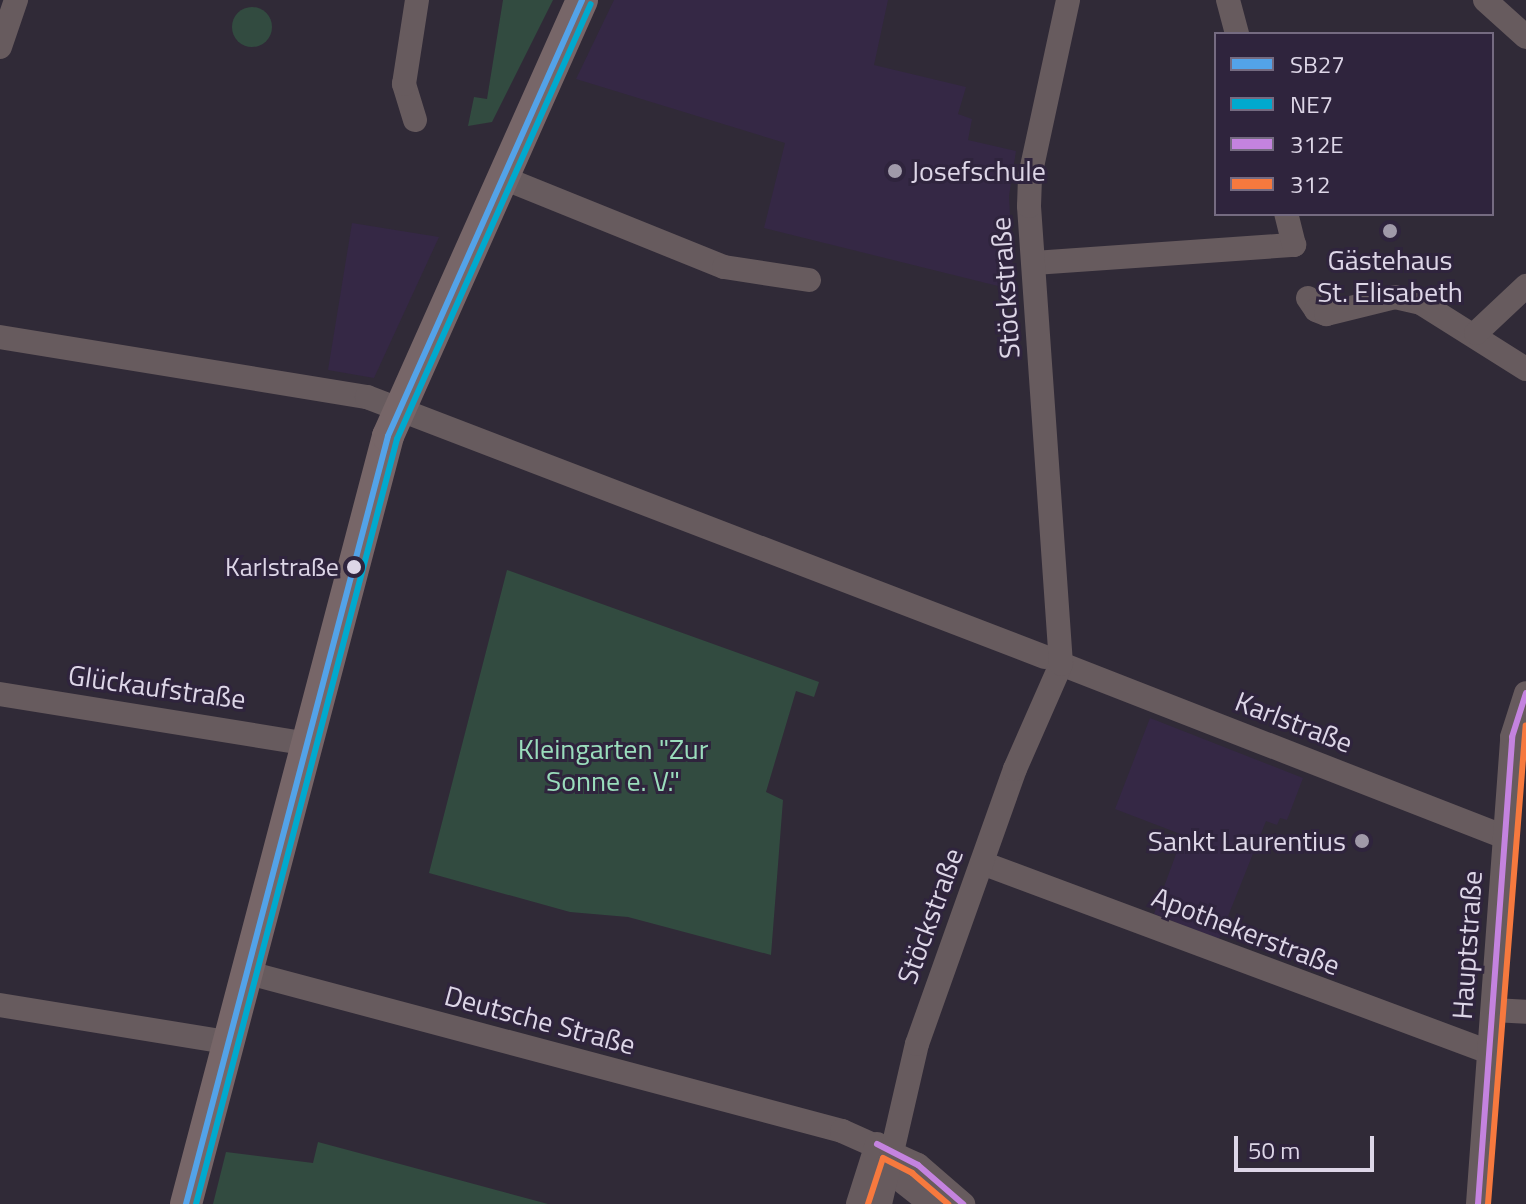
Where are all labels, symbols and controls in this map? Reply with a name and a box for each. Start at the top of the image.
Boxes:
legend [1214,32,1494,216]
text: SB27 [1290,46,1345,82]
text: NE7 [1290,86,1333,122]
text: 312E [1290,126,1344,162]
place label: Josefschule [911,154,1046,188]
marker: Josefschule [886,162,904,180]
text: 312 [1290,166,1330,202]
street label: Stöckstraße [983,216,1027,360]
marker: Gästehaus St. Elisabeth [1381,222,1399,240]
place label: Gästehaus St. Elisabeth [1317,243,1463,309]
place label: Karlstraße [225,551,339,583]
marker: Karlstraße [346,559,362,575]
street label: Glückaufstraße [66,658,248,716]
street label: Karlstraße [1231,684,1357,760]
park label: Kleingarten "Zur Sonne e. V." [518,732,708,798]
place label: Sankt Laurentius [1148,824,1346,858]
marker: Sankt Laurentius [1353,832,1371,850]
street label: Stöckstraße [890,844,970,988]
street label: Hauptstraße [1445,869,1489,1021]
street label: Apothekerstraße [1147,880,1345,982]
street label: Deutsche Straße [441,978,639,1062]
scale bar [1238,1120,1378,1170]
text: 50 m [1248,1132,1300,1168]

